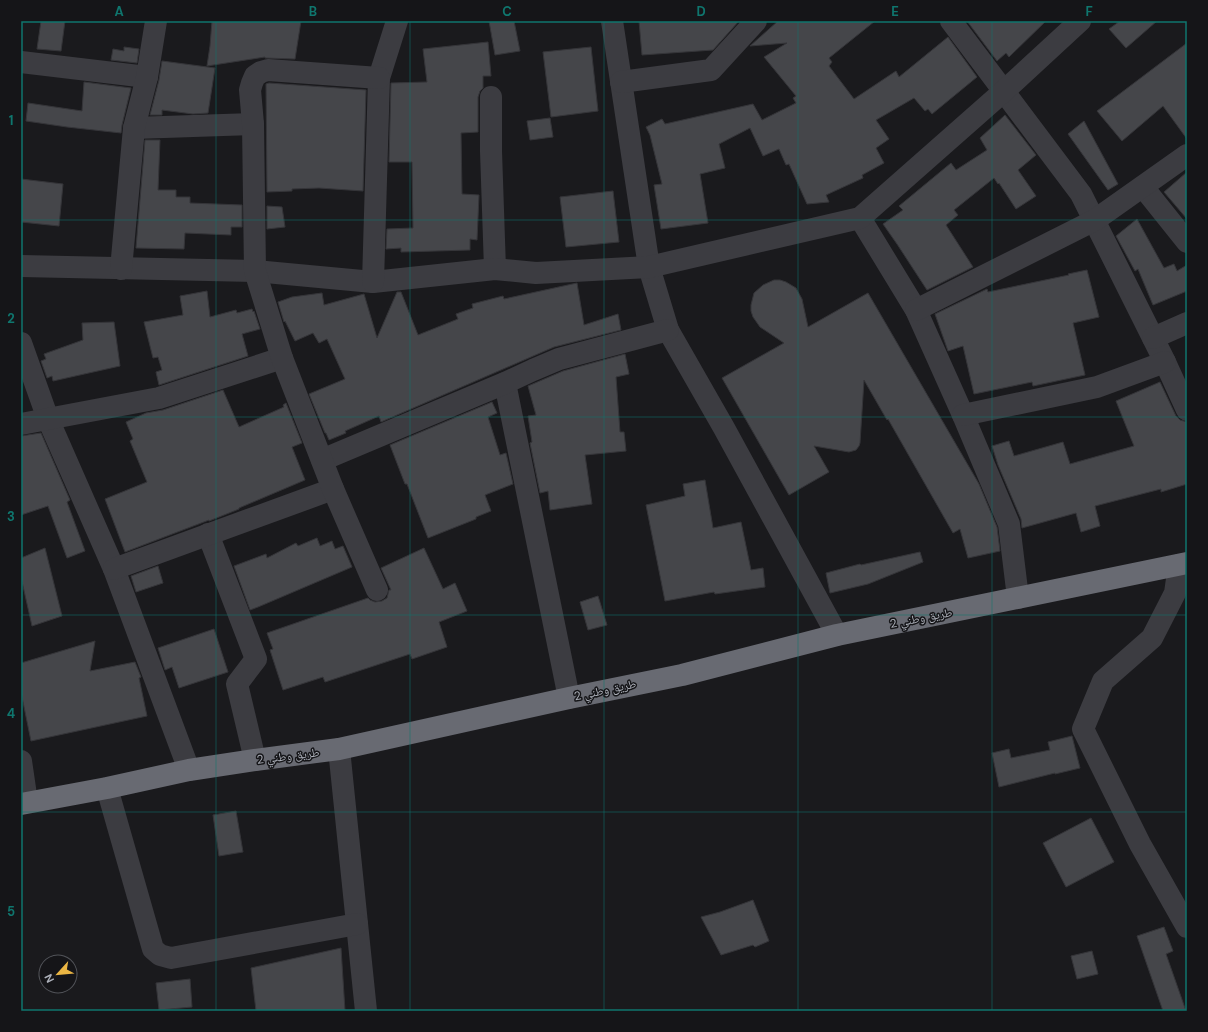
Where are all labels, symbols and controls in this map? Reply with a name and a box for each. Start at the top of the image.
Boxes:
text: A [114,3,124,20]
text: B [309,3,317,20]
text: C [502,3,512,20]
text: D [696,3,706,20]
text: E [891,3,899,20]
text: F [1085,3,1093,20]
text: 1 [9,112,13,129]
text: 2 [7,310,15,327]
text: 3 [7,508,15,525]
street label: طريق وطني 2 [888,604,954,634]
street label: طريق وطني 2 [572,676,638,706]
text: 4 [7,705,15,722]
street label: طريق وطني 2 [256,744,321,770]
text: 5 [7,903,15,920]
north arrow [38,954,78,994]
text: N [41,972,57,985]

